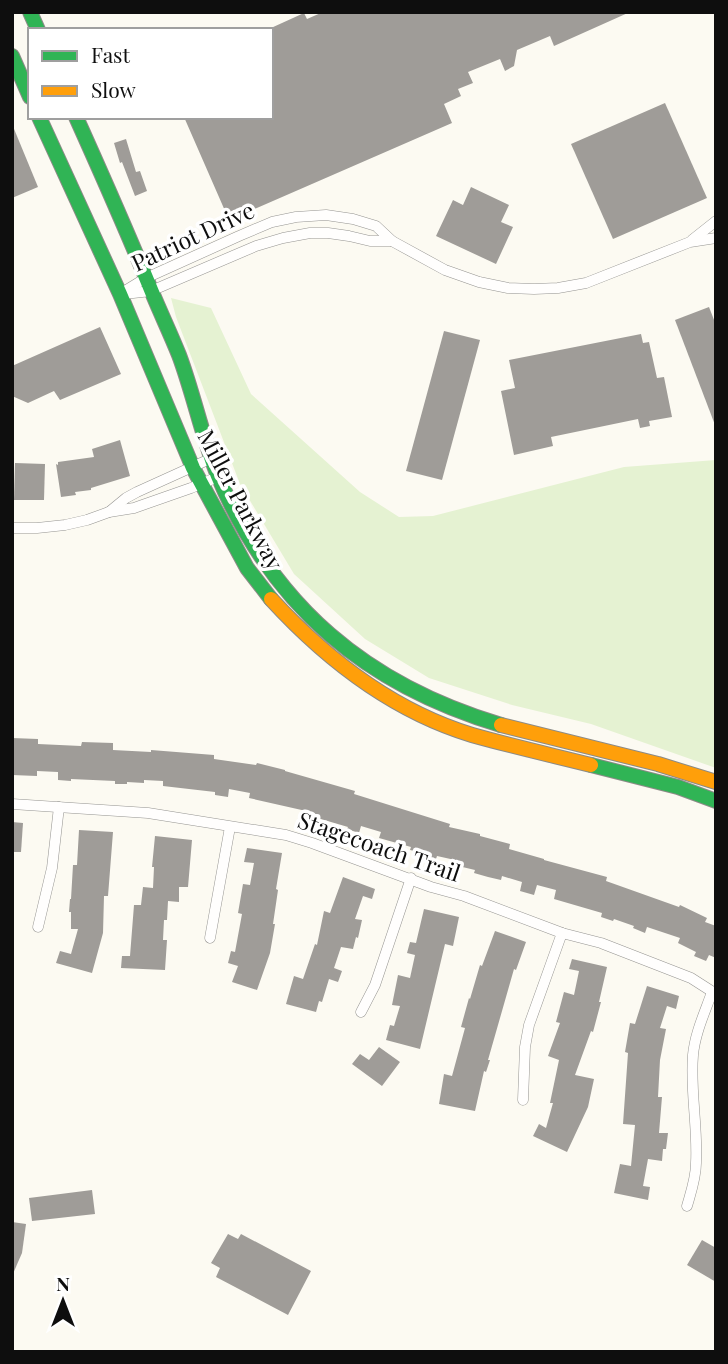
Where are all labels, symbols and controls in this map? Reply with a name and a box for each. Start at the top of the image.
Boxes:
legend [28,28,273,119]
text: Fast [91,40,130,68]
text: Slow [91,75,136,103]
street label: Patriot Drive [126,194,259,278]
street label: Miller Parkway [191,424,291,575]
street label: Stagecoach Trail [294,803,465,888]
north arrow [28,1266,98,1336]
text: N [56,1270,70,1296]

